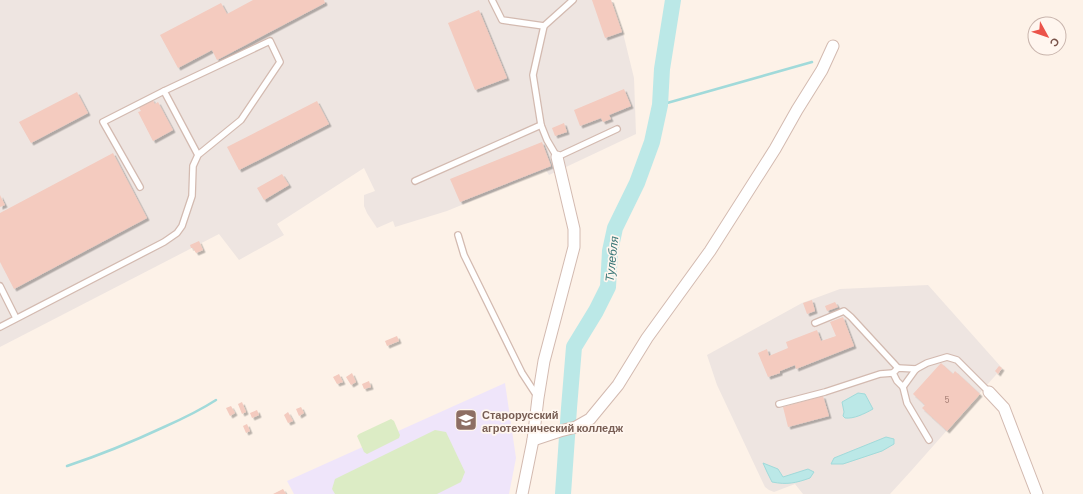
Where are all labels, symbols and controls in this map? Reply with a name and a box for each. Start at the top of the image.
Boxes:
north arrow [1027,16,1067,56]
text: С [1047,36,1063,50]
water label: Тулебля [602,235,621,283]
house number: 5 [945,394,950,405]
school or university icon: Старорусский агротехнический колледж [453,407,479,433]
place label: Старорусский агротехнический колледж [482,408,623,434]

